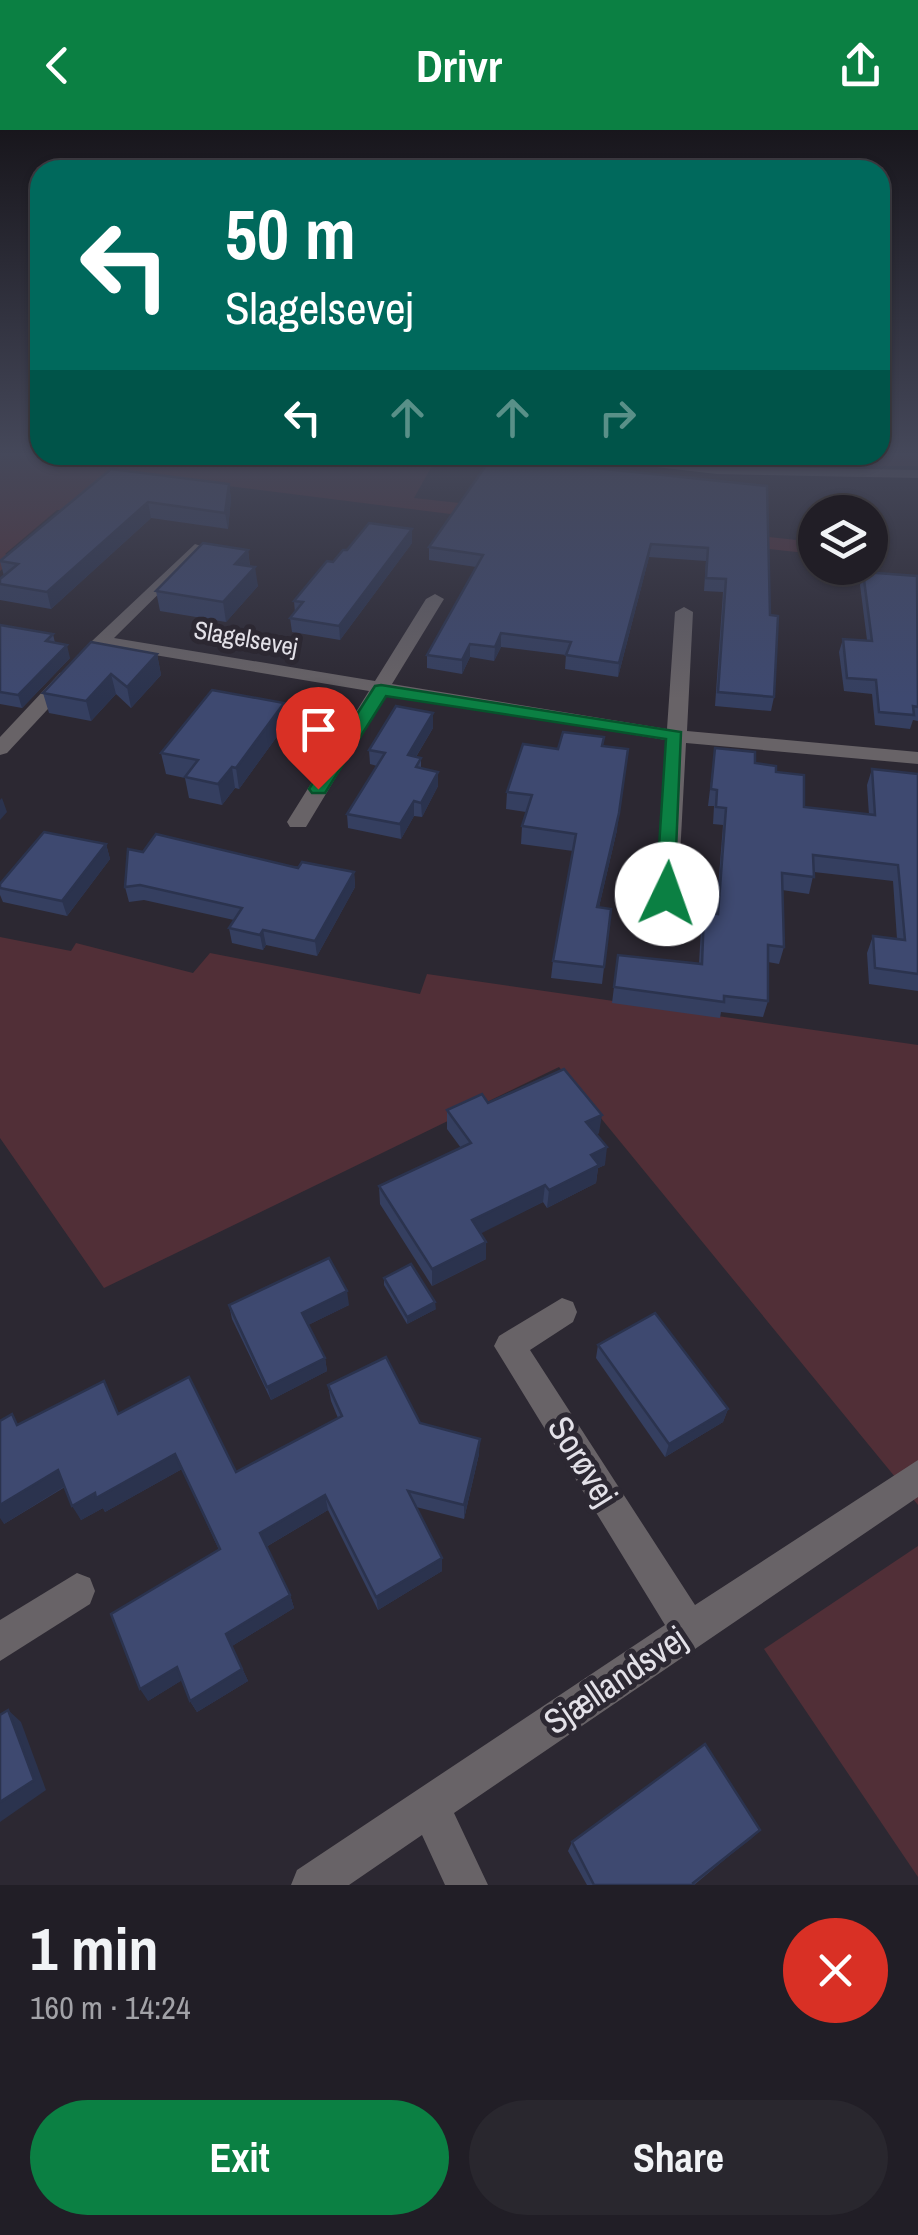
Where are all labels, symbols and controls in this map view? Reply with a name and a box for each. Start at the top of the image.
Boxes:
text: Drivr [416,35,502,96]
icon: back [30,38,85,93]
icon: share [833,38,888,93]
text: 50 m [225,187,356,281]
icon: left [60,200,190,330]
text: Slagelsevej [225,277,414,338]
icon: left [275,390,330,445]
icon: ahead [380,390,435,445]
icon: ahead [485,390,540,445]
icon: right [590,390,645,445]
map controls [798,495,888,585]
button: layers [798,495,888,585]
street label: Slagelsevej [191,612,301,664]
pin [276,687,361,790]
icon: arrive [291,702,346,757]
position arrow [615,842,719,946]
street label: Sorøvej [537,1407,629,1515]
street label: Sjællandsvej [534,1615,696,1745]
text: 1 min [30,1908,159,1989]
button: close [783,1918,888,2023]
text: 160 m · 14:24 [30,1986,190,2029]
button: Exit [30,2100,449,2215]
button: Share [469,2100,888,2215]

